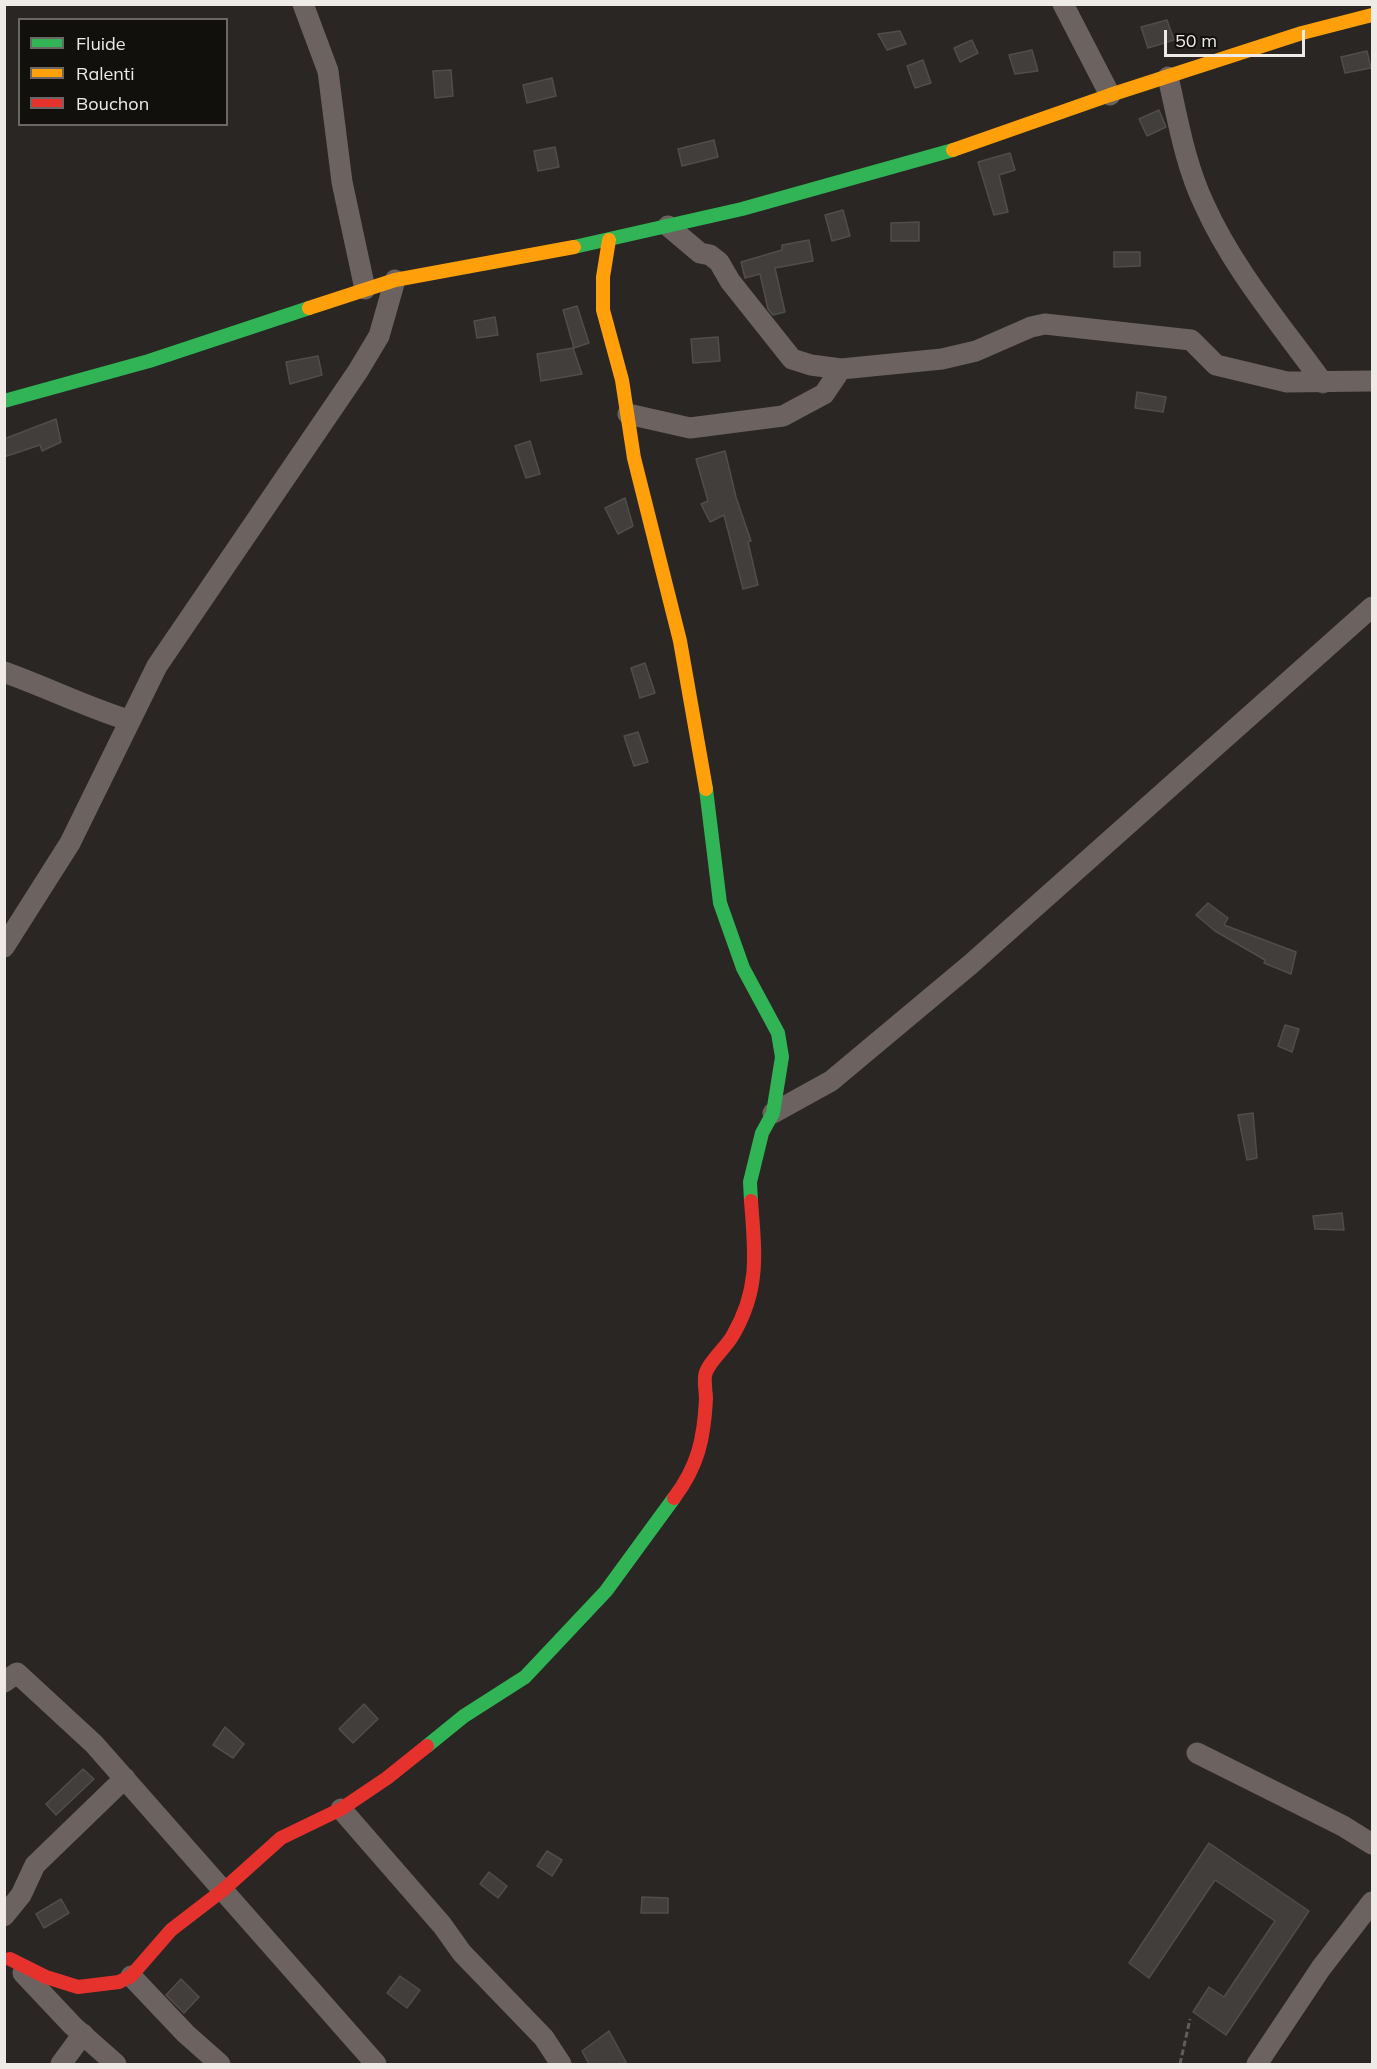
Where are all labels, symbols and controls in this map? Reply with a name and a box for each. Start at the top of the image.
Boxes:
legend [18,18,228,126]
scale bar [1167,18,1308,56]
text: 50 m [1175,29,1217,52]
text: Fluide [76,32,126,55]
text: Ralenti [76,62,134,85]
text: Bouchon [76,92,149,115]

